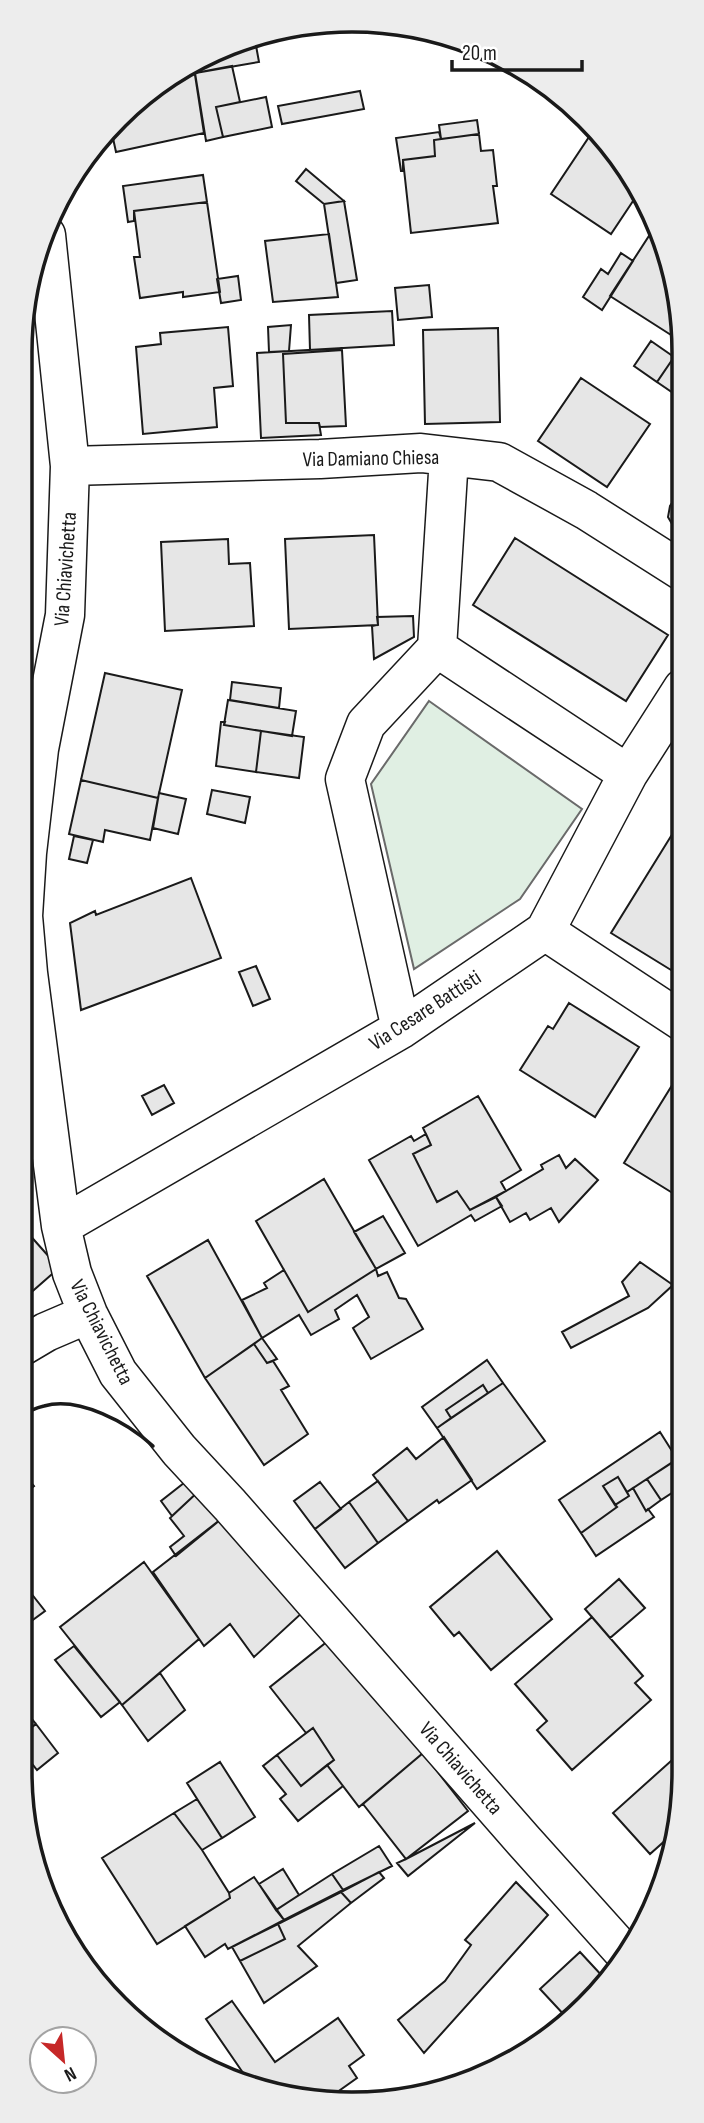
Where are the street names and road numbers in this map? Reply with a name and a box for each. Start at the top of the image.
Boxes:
street label: Via Damiano Chiesa [302,445,440,472]
street label: Via Chiavichetta [49,511,82,627]
street label: Via Cesare Battisti [365,965,486,1056]
street label: Via Chiavichetta [64,1276,139,1389]
street label: Via Chiavichetta [414,1717,508,1820]

